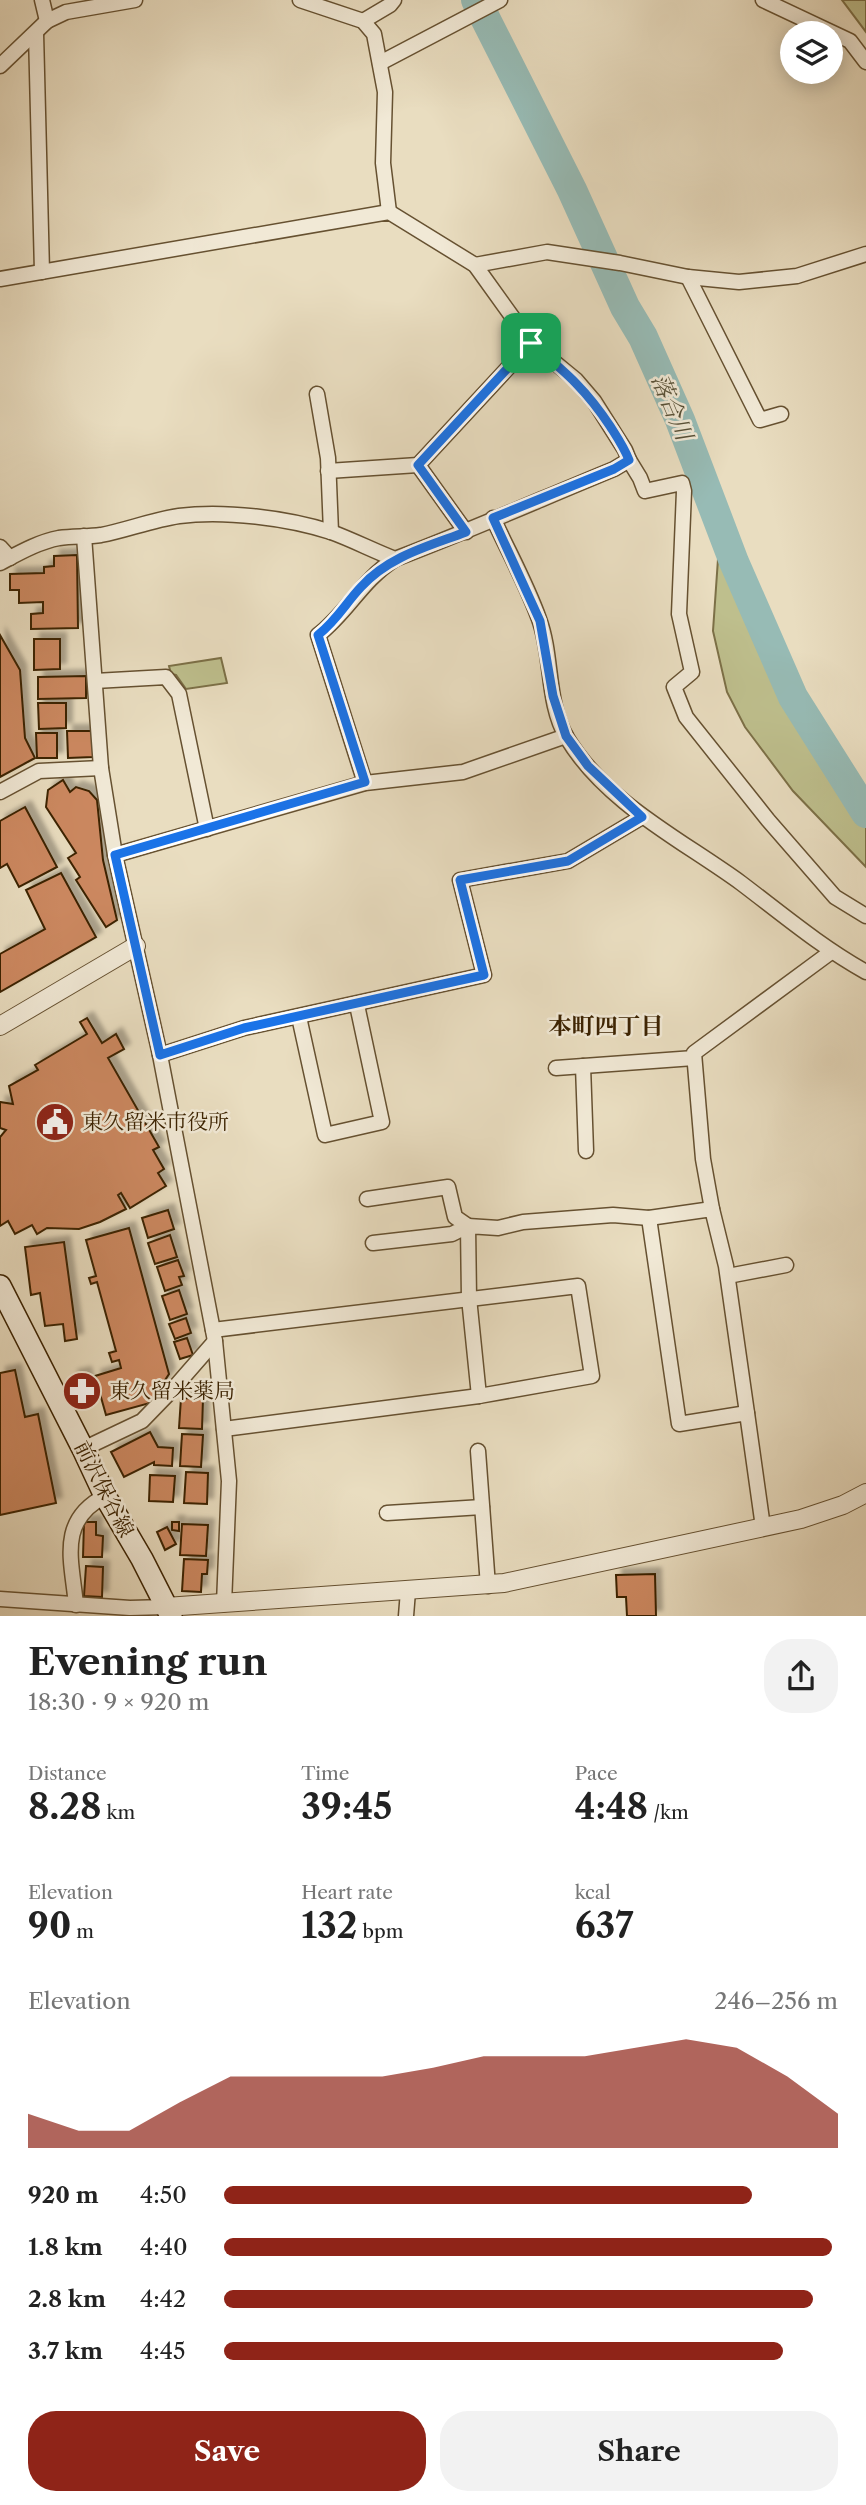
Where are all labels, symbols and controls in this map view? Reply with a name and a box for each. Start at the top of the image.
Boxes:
map controls [780,21,843,84]
button: layers [780,21,843,84]
pin [501,313,561,373]
icon: arrive [512,324,550,362]
water label: 落合川 [646,370,700,447]
district label: 本町四丁目 [549,1012,664,1040]
public building icon: 東久留米市役所 [34,1101,76,1143]
place label: 東久留米市役所 [82,1109,229,1134]
pharmacy icon: 東久留米薬局 [61,1370,103,1412]
place label: 東久留米薬局 [109,1378,235,1403]
street label: 前沢保谷線 [69,1436,139,1541]
text: Evening run [28,1638,268,1685]
button: share [764,1639,838,1713]
text: 18:30 · 9 × 920 m [28,1688,209,1716]
text: Distance [28,1762,107,1785]
text: Time [301,1762,349,1785]
text: Pace [575,1762,618,1785]
text: 8.28 [28,1785,101,1828]
text: 39:45 [301,1785,392,1828]
text: 4:48 [575,1785,648,1828]
text: km [101,1801,135,1824]
text: /km [648,1801,689,1824]
text: Elevation [28,1881,113,1904]
text: Heart rate [301,1881,393,1904]
text: kcal [575,1881,611,1904]
text: 90 [28,1904,71,1947]
text: 132 [301,1904,358,1947]
text: 637 [575,1904,634,1947]
text: m [71,1920,94,1943]
text: bpm [358,1920,403,1943]
text: Elevation [28,1987,131,2015]
text: 246–256 m [714,1987,838,2015]
text: 920 m [28,2181,99,2209]
text: 4:50 [140,2181,187,2209]
text: 1.8 km [28,2233,103,2261]
text: 4:40 [140,2233,188,2261]
text: 2.8 km [28,2285,106,2313]
text: 4:42 [140,2285,186,2313]
text: 3.7 km [28,2337,103,2365]
text: 4:45 [140,2337,186,2365]
button: Save [28,2411,426,2491]
button: Share [440,2411,838,2491]

